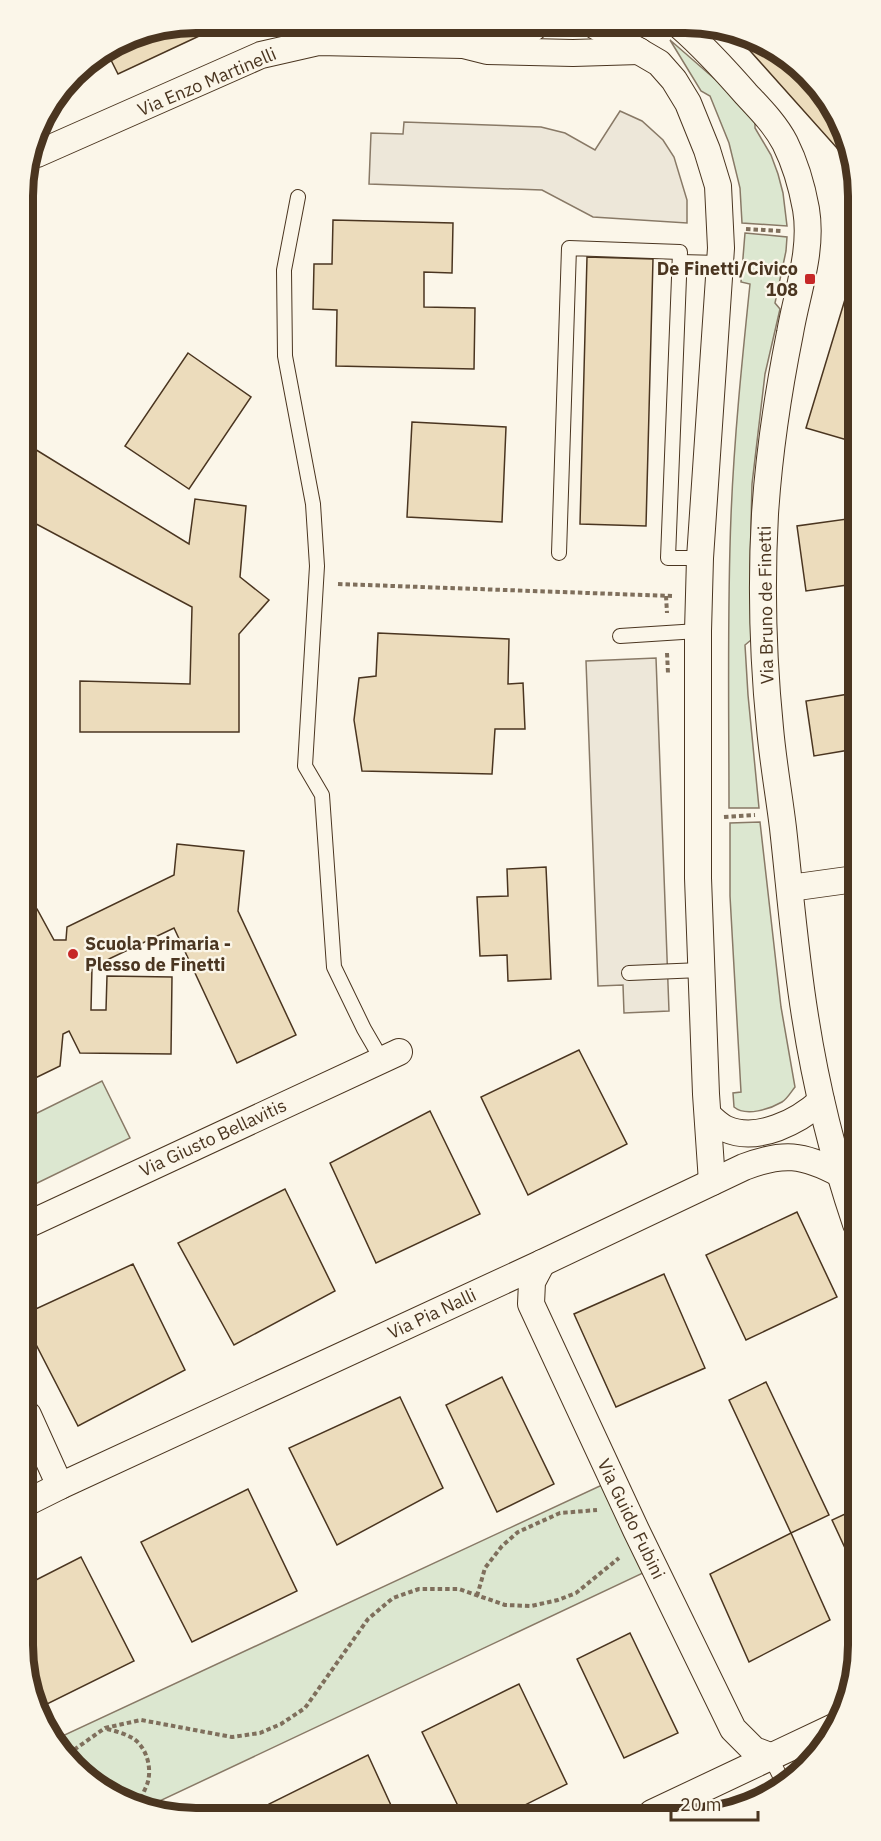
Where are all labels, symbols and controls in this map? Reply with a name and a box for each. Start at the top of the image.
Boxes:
street label: Via Enzo Martinelli [134,42,280,121]
place label: De Finetti/Civico 108 [657,257,798,301]
marker: De Finetti/Civico 108 [803,272,817,286]
street label: Via Bruno de Finetti [753,525,778,685]
place label: Scuola Primaria - Plesso de Finetti [85,932,231,976]
marker: Scuola Primaria - Plesso de Finetti [66,947,80,961]
street label: Via Giusto Bellavitis [136,1093,290,1182]
street label: Via Pia Nalli [384,1283,480,1344]
street label: Via Guido Fubini [592,1455,670,1583]
scale bar [671,1784,758,1822]
text: 20 m [680,1793,722,1816]

